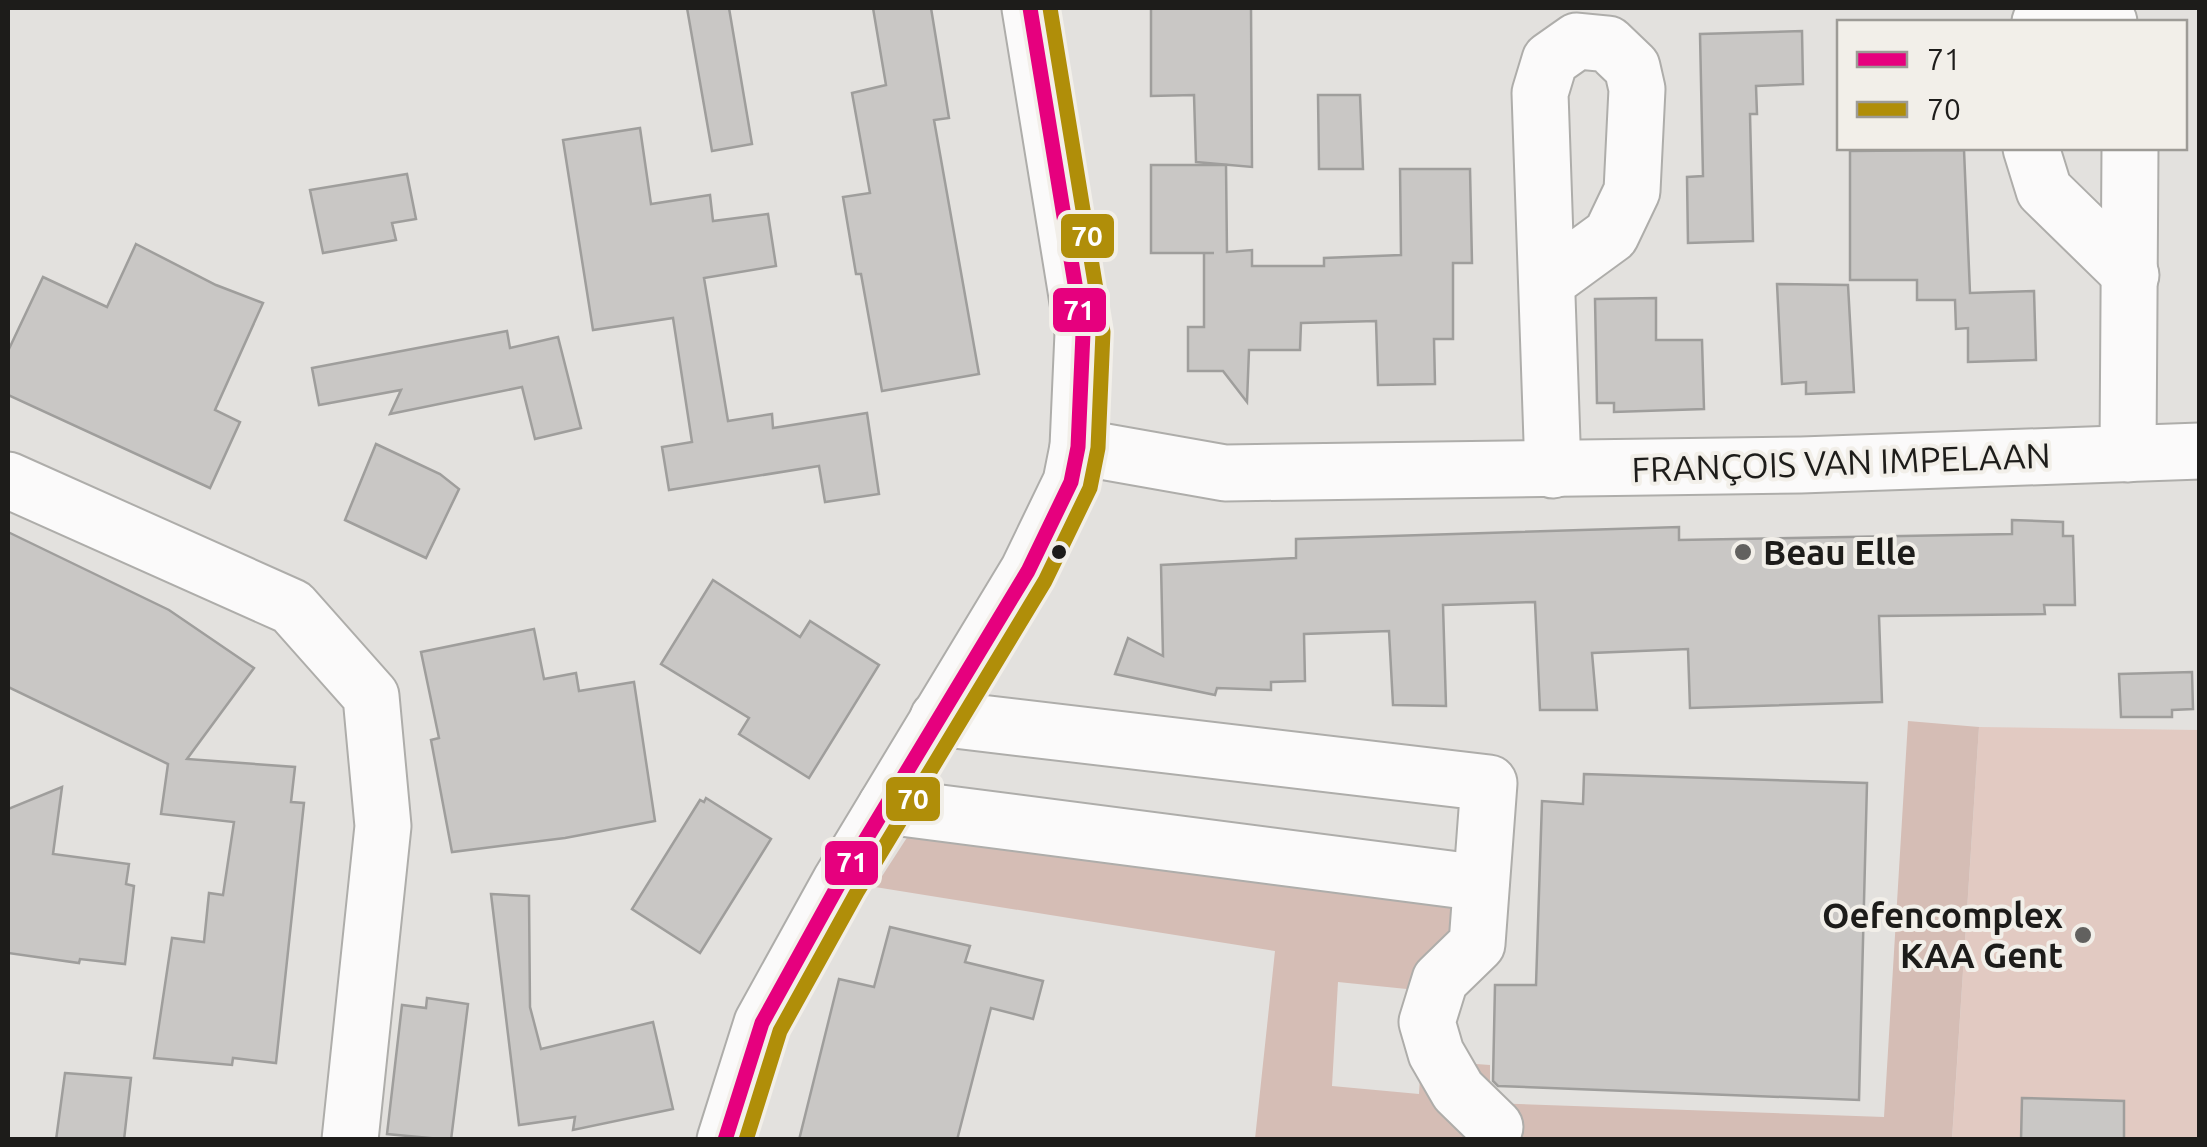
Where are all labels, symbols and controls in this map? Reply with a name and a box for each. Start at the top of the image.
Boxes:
legend [1837,20,2187,150]
text: 71 [1927,42,1961,76]
text: 70 [1927,92,1961,126]
line badge: 70 [1059,212,1116,260]
text: 70 [1071,220,1103,251]
line badge: 71 [1051,286,1108,334]
text: 71 [1063,294,1095,325]
street label: FRANÇOIS VAN IMPELAAN [1631,435,2051,489]
place label: Beau Elle [1763,532,1916,572]
marker: Beau Elle [1732,541,1754,563]
unlabelled marker [1049,542,1069,562]
line badge: 70 [884,775,942,823]
text: 70 [897,783,929,814]
line badge: 71 [823,839,880,887]
text: 71 [836,846,868,877]
place label: Oefencomplex KAA Gent [1822,895,2063,975]
marker: Oefencomplex KAA Gent [2072,924,2094,946]

